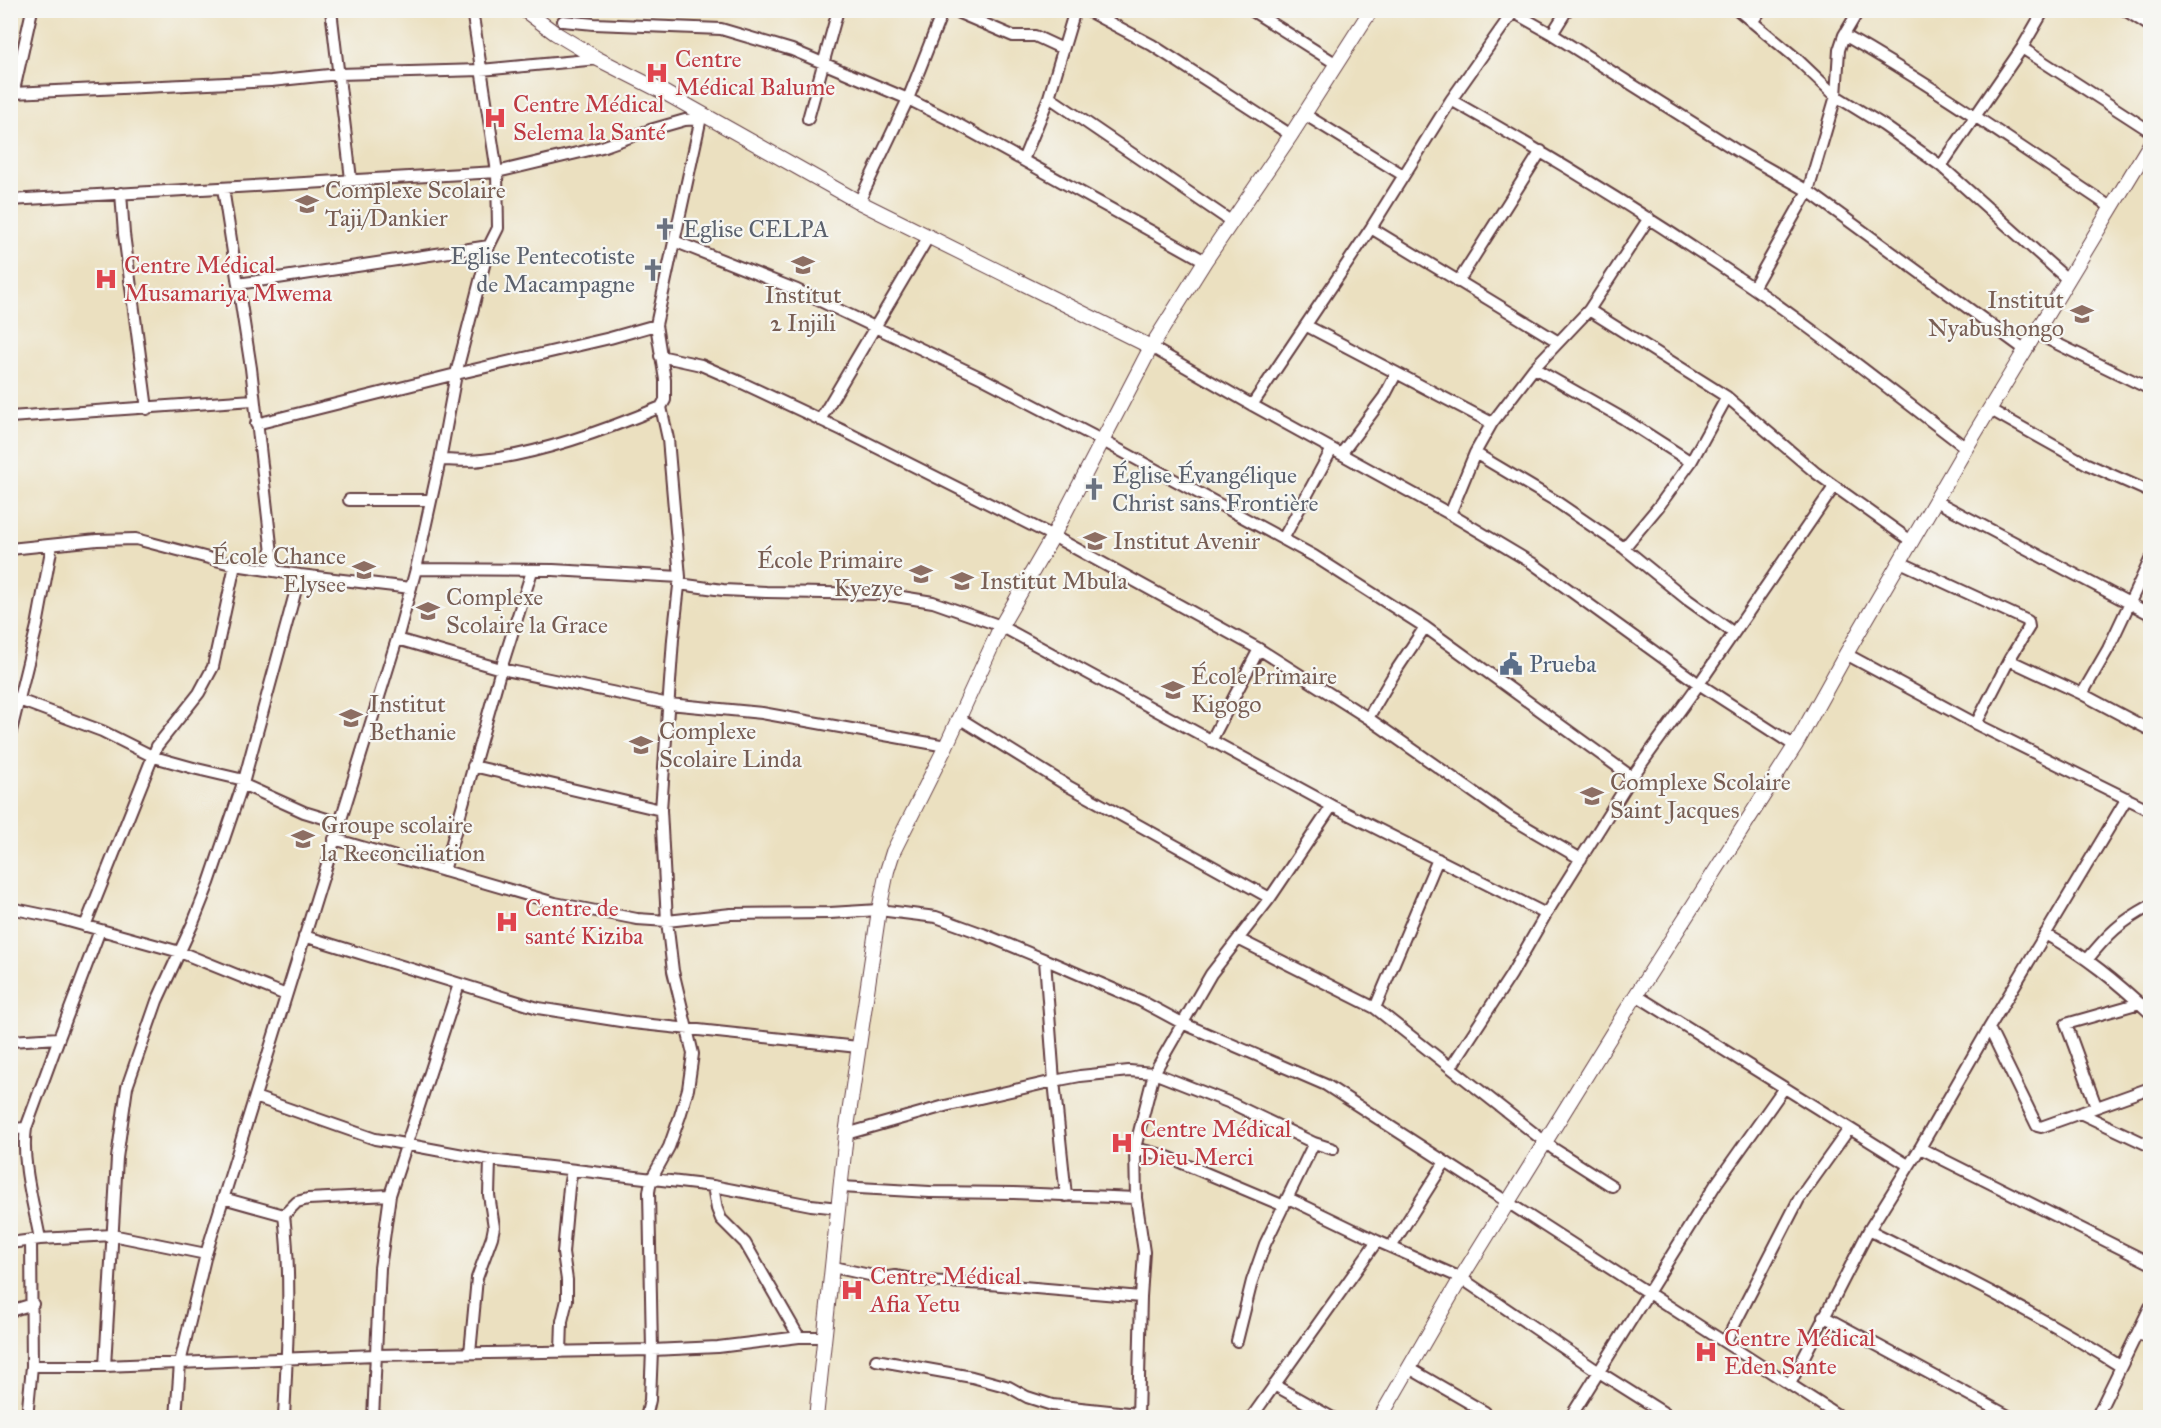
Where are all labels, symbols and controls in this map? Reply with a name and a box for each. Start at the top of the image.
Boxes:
place label: Centre Médical Balume [675,44,835,102]
hospital icon: Centre Médical Balume [644,60,670,86]
place label: Centre Médical Selema la Santé [513,89,666,147]
hospital icon: Centre Médical Selema la Santé [482,105,508,131]
place label: Complexe Scolaire Taji/Dankier [325,175,506,233]
school or university icon: Complexe Scolaire Taji/Dankier [294,191,320,217]
place label: Eglise CELPA [683,214,829,244]
church icon: Eglise CELPA [652,216,678,242]
place label: Eglise Pentecotiste de Macampagne [450,241,635,299]
place label: Centre Médical Musamariya Mwema [124,250,333,308]
school or university icon: Institut 2 Injili [790,252,816,278]
church icon: Eglise Pentecotiste de Macampagne [640,257,666,283]
hospital icon: Centre Médical Musamariya Mwema [93,266,119,292]
place label: Institut 2 Injili [765,280,842,338]
place label: Institut Nyabushongo [1928,285,2065,343]
school or university icon: Institut Nyabushongo [2069,301,2095,327]
place label: Église Évangélique Christ sans Frontière [1112,460,1318,518]
church icon: Église Évangélique Christ sans Frontière [1081,476,1107,502]
place label: Institut Avenir [1113,526,1260,556]
school or university icon: Institut Avenir [1082,528,1108,554]
place label: École Chance Elysee [212,541,346,599]
place label: École Primaire Kyezye [757,545,903,603]
school or university icon: École Chance Elysee [351,557,377,583]
school or university icon: École Primaire Kyezye [908,561,934,587]
place label: Institut Mbula [980,566,1129,596]
school or university icon: Institut Mbula [949,568,975,594]
place label: Complexe Scolaire la Grace [446,582,608,640]
school or university icon: Complexe Scolaire la Grace [415,598,441,624]
place label: Prueba [1529,649,1597,679]
public building icon: Prueba [1498,651,1524,677]
place label: École Primaire Kigogo [1191,661,1337,719]
school or university icon: École Primaire Kigogo [1160,677,1186,703]
place label: Institut Bethanie [369,689,456,747]
school or university icon: Institut Bethanie [338,705,364,731]
place label: Complexe Scolaire Linda [659,716,803,774]
school or university icon: Complexe Scolaire Linda [628,732,654,758]
place label: Complexe Scolaire Saint Jacques [1610,767,1791,825]
school or university icon: Complexe Scolaire Saint Jacques [1579,783,1605,809]
place label: Groupe scolaire la Reconciliation [321,810,485,868]
school or university icon: Groupe scolaire la Reconciliation [290,826,316,852]
place label: Centre de santé Kiziba [525,893,644,951]
hospital icon: Centre de santé Kiziba [494,909,520,935]
place label: Centre Médical Dieu Merci [1140,1114,1292,1172]
hospital icon: Centre Médical Dieu Merci [1109,1130,1135,1156]
place label: Centre Médical Afia Yetu [869,1261,1022,1319]
hospital icon: Centre Médical Afia Yetu [839,1277,865,1303]
place label: Centre Médical Eden Sante [1724,1323,1876,1381]
hospital icon: Centre Médical Eden Sante [1693,1339,1719,1365]

